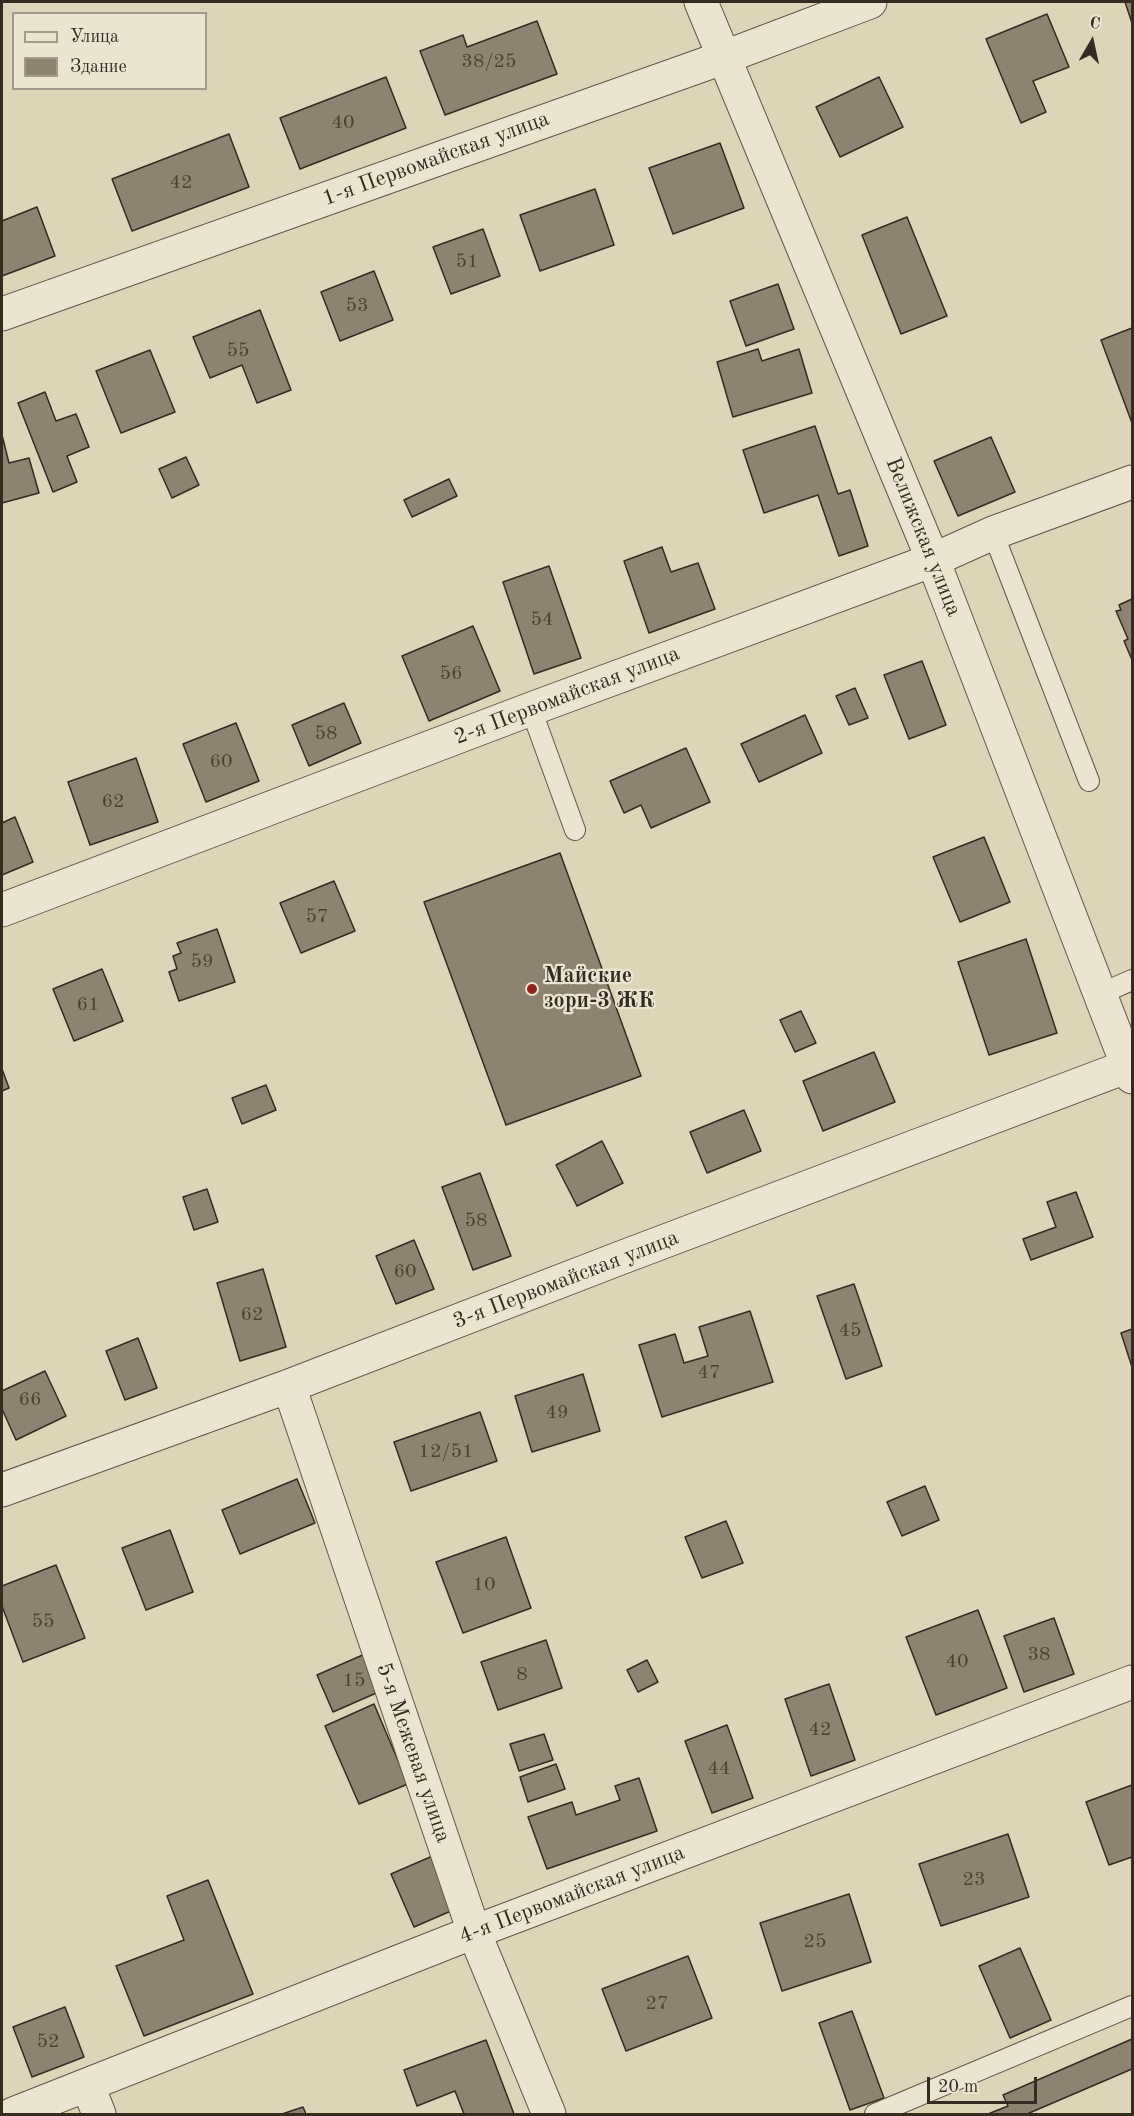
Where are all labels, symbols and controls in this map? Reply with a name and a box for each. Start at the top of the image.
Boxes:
legend [12,12,207,90]
north arrow [1062,12,1122,72]
text: С [1088,15,1101,33]
text: Улица [70,28,119,46]
house number: 38/25 [461,50,517,74]
text: Здание [70,58,127,76]
street label: 1-я Первомайская улица [319,106,553,212]
house number: 40 [331,111,355,135]
house number: 42 [169,171,193,195]
house number: 51 [455,250,479,274]
house number: 53 [345,294,369,318]
house number: 55 [226,339,250,363]
street label: Велижская улица [879,454,967,620]
house number: 54 [530,608,554,632]
street label: 2-я Первомайская улица [450,641,684,751]
house number: 56 [439,662,463,686]
house number: 58 [314,722,338,746]
house number: 60 [209,750,233,774]
house number: 62 [101,790,125,814]
house number: 57 [305,905,329,929]
house number: 59 [190,950,214,974]
place label: Майские зори-3 ЖК [544,963,654,1014]
marker: Майские зори-3 ЖК [525,982,539,996]
house number: 61 [76,993,100,1017]
house number: 58 [464,1209,488,1233]
street label: 3-я Первомайская улица [449,1225,683,1335]
house number: 60 [393,1260,417,1284]
house number: 62 [240,1303,264,1327]
house number: 45 [838,1319,862,1343]
house number: 47 [697,1361,721,1385]
house number: 66 [18,1388,42,1412]
house number: 49 [545,1401,569,1425]
house number: 12/51 [418,1440,474,1464]
house number: 10 [472,1573,496,1597]
house number: 55 [31,1610,55,1634]
house number: 38 [1027,1643,1051,1667]
house number: 40 [945,1650,969,1674]
street label: 5-я Межевая улица [370,1660,456,1846]
house number: 8 [516,1663,528,1687]
house number: 15 [342,1669,366,1693]
house number: 42 [808,1718,832,1742]
house number: 44 [707,1757,731,1781]
street label: 4-я Первомайская улица [455,1840,689,1950]
house number: 23 [962,1868,986,1892]
house number: 25 [803,1930,827,1954]
house number: 27 [645,1992,669,2016]
house number: 52 [36,2030,60,2054]
scale bar [930,2065,1040,2103]
text: 20 m [938,2078,978,2096]

